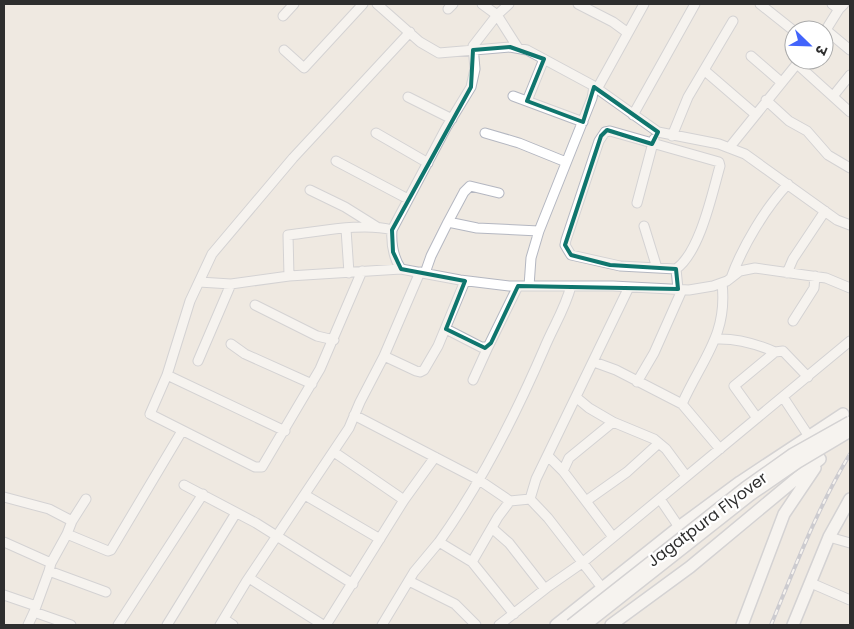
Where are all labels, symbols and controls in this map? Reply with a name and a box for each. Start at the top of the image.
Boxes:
north arrow [784,20,834,70]
text: उ [810,42,832,59]
street label: Jagatpura Flyover [642,467,772,572]

